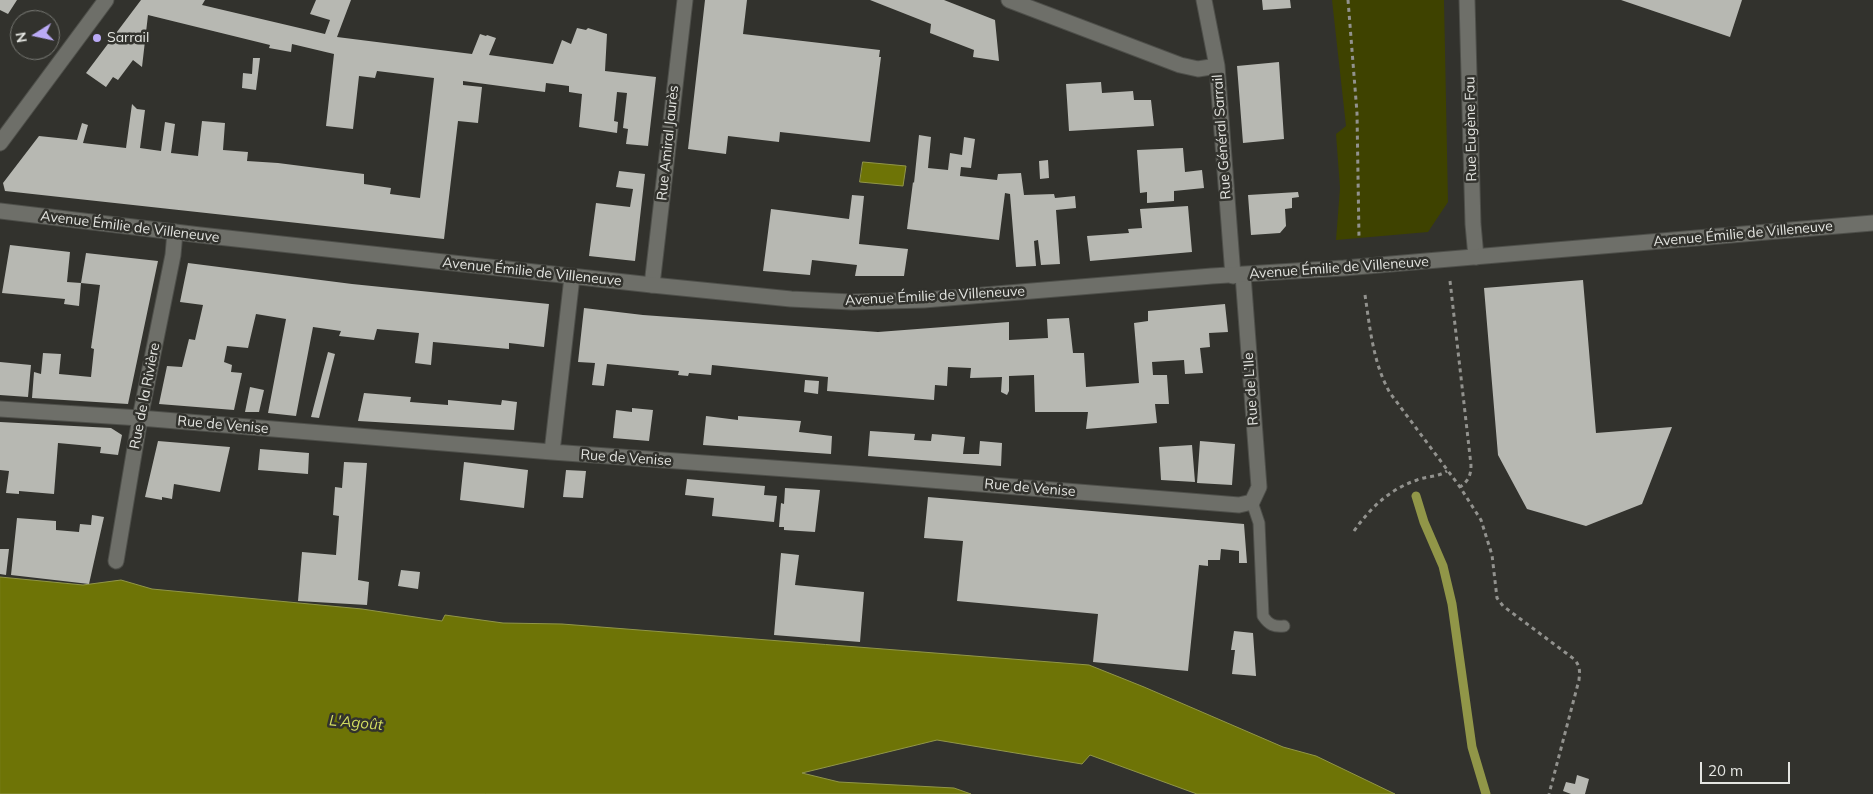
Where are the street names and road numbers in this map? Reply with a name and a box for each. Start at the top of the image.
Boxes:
street label: Rue Général Sarrail [1209,74,1235,200]
street label: Rue Eugène Fau [1462,76,1480,182]
street label: Rue Amiral Jaurès [654,84,682,202]
street label: Avenue Émilie de Villeneuve [40,208,220,246]
street label: Avenue Émilie de Villeneuve [1653,218,1833,250]
street label: Avenue Émilie de Villeneuve [1249,253,1429,283]
street label: Avenue Émilie de Villeneuve [442,254,622,290]
street label: Avenue Émilie de Villeneuve [845,283,1025,309]
street label: Rue de la Rivière [126,341,164,451]
street label: Rue de L’Ile [1240,352,1262,426]
street label: Rue de Venise [177,413,269,437]
street label: Rue de Venise [580,446,672,470]
street label: Rue de Venise [984,476,1076,500]

